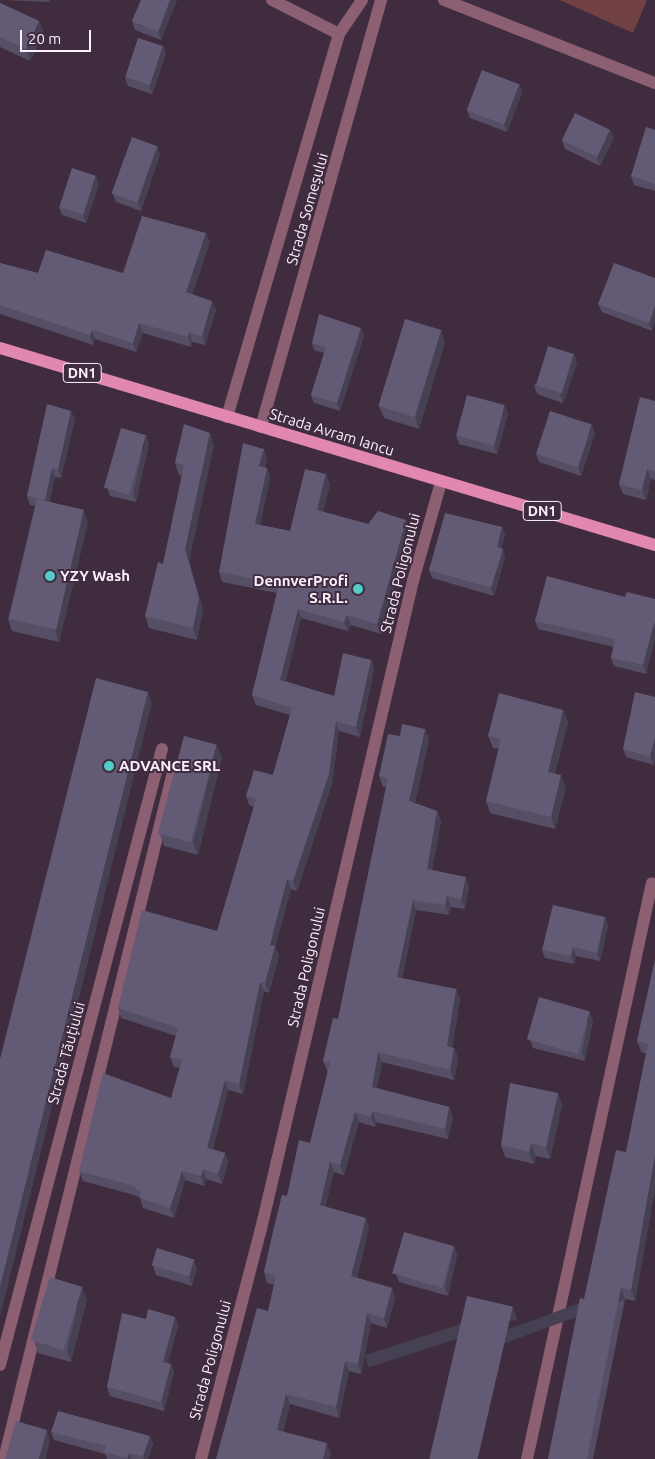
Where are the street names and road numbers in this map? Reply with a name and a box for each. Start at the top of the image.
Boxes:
street label: Strada Someșului [282,151,332,267]
road number: DN1 [62,362,102,384]
street label: Strada Avram Iancu [268,404,396,460]
road number: DN1 [522,500,562,522]
street label: Strada Poligonului [376,511,424,635]
street label: Strada Poligonului [283,905,329,1029]
street label: Strada Tăuțiului [44,1000,88,1106]
street label: Strada Poligonului [185,1298,235,1422]

